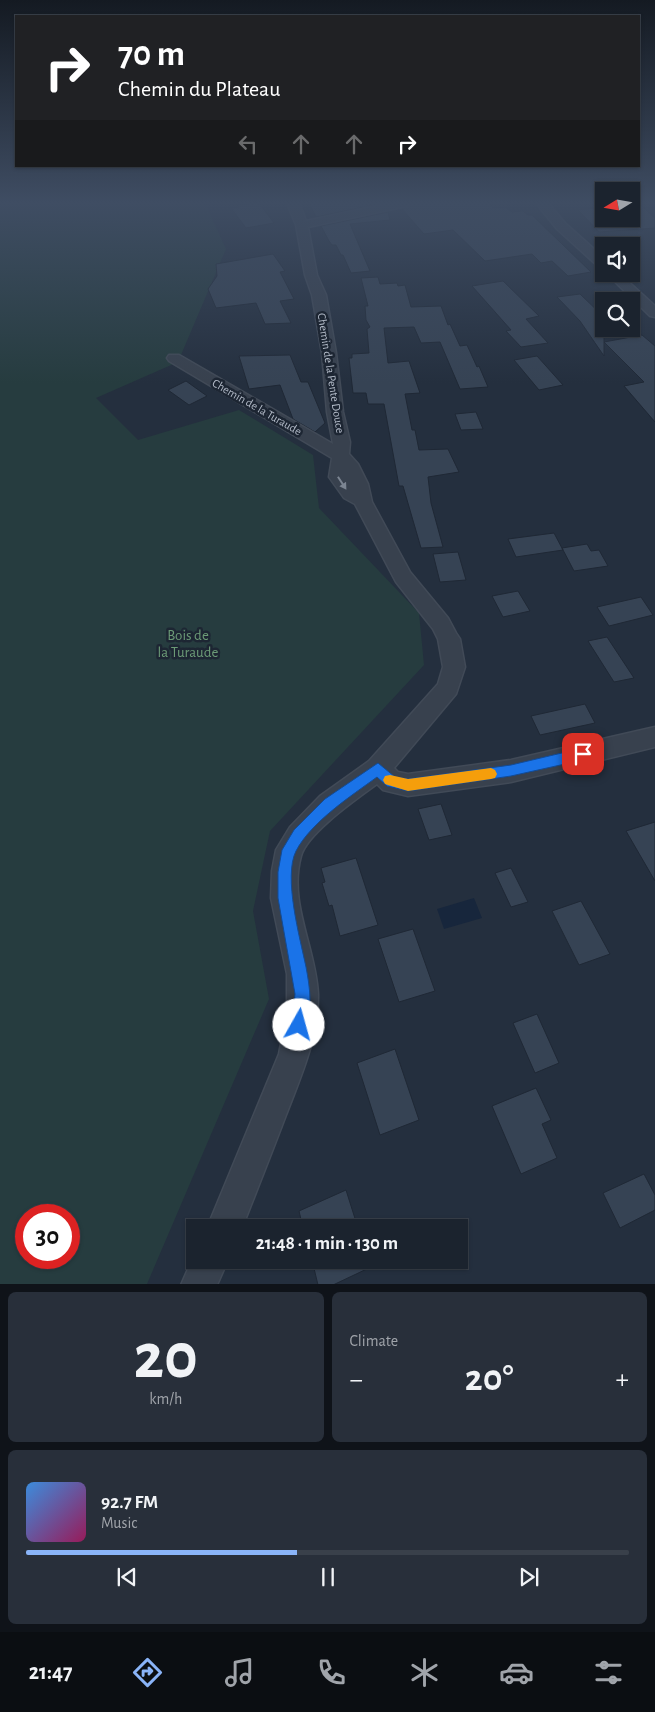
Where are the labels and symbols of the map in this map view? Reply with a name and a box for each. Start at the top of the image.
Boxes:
north arrow [595,182,640,228]
street label: Chemin de la Pente Douce [316,312,346,434]
street label: Chemin de la Turaude [210,377,304,437]
one-way arrow [338,476,347,490]
park label: Bois de la Turaude [158,628,218,660]
pin [562,733,604,775]
position arrow [272,998,324,1050]
speed limit sign: 30 [15,1204,80,1269]

